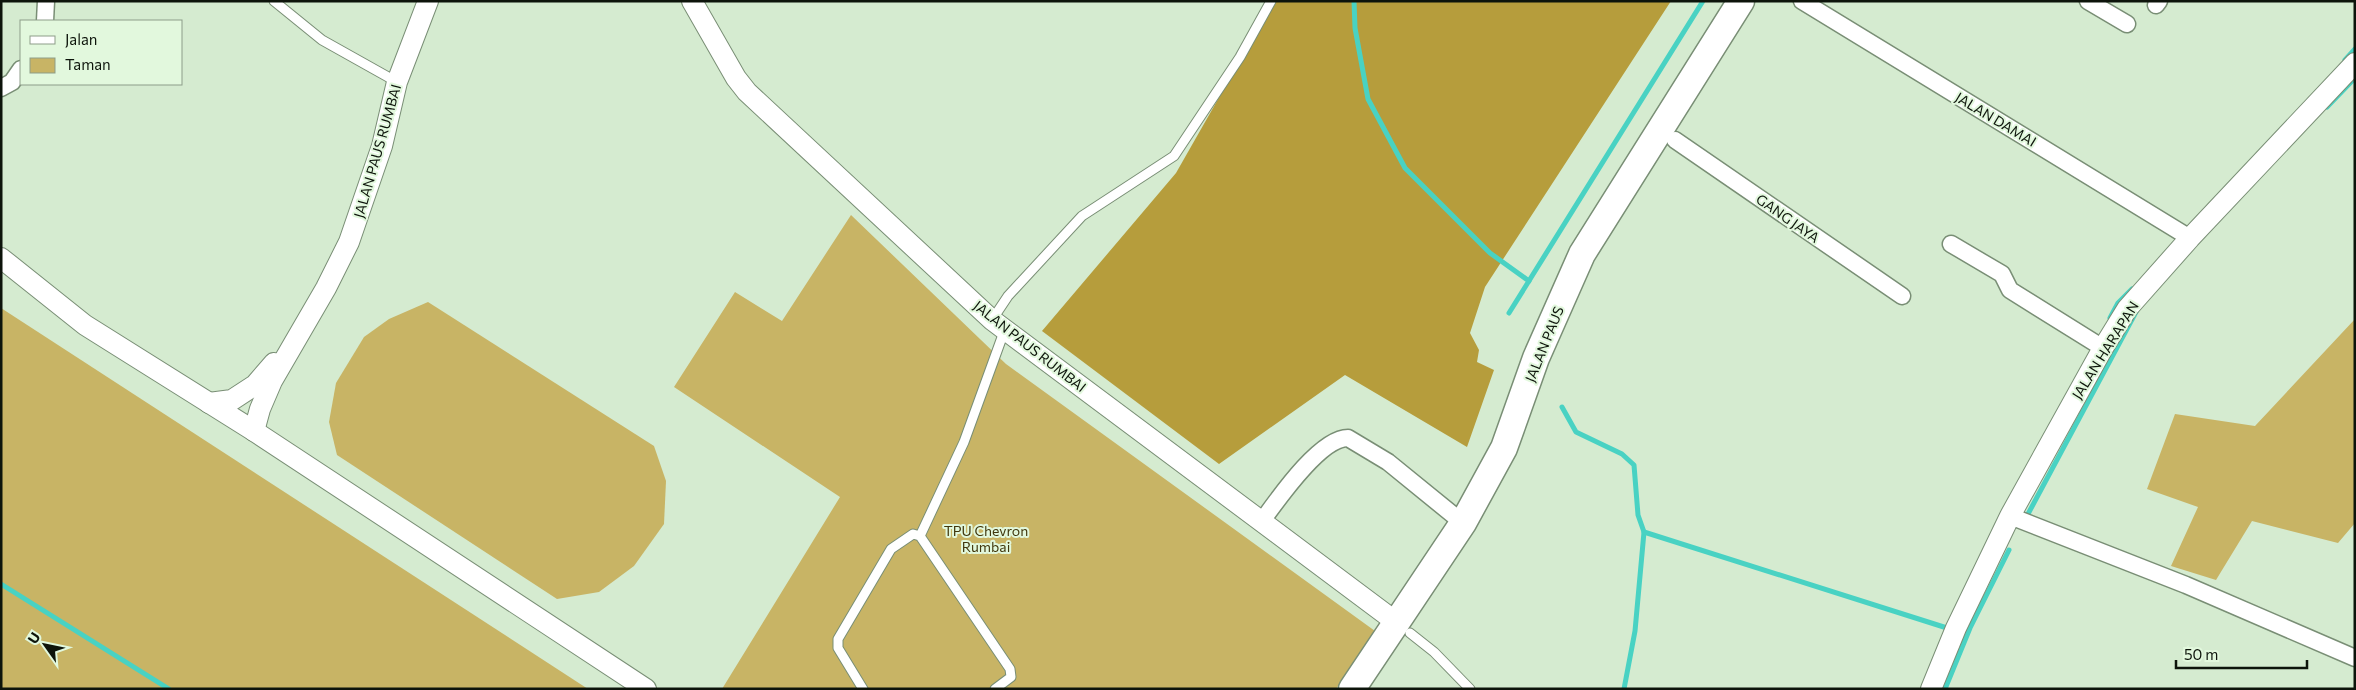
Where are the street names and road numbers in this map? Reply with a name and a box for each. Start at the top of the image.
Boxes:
street label: JALAN PAUS RUMBAI [350,82,404,220]
street label: JALAN DAMAI [1953,88,2039,150]
street label: GANG JAYA [1753,190,1823,246]
street label: JALAN PAUS RUMBAI [970,297,1090,395]
street label: JALAN HARAPAN [2068,298,2142,402]
street label: JALAN PAUS [1521,304,1567,384]

